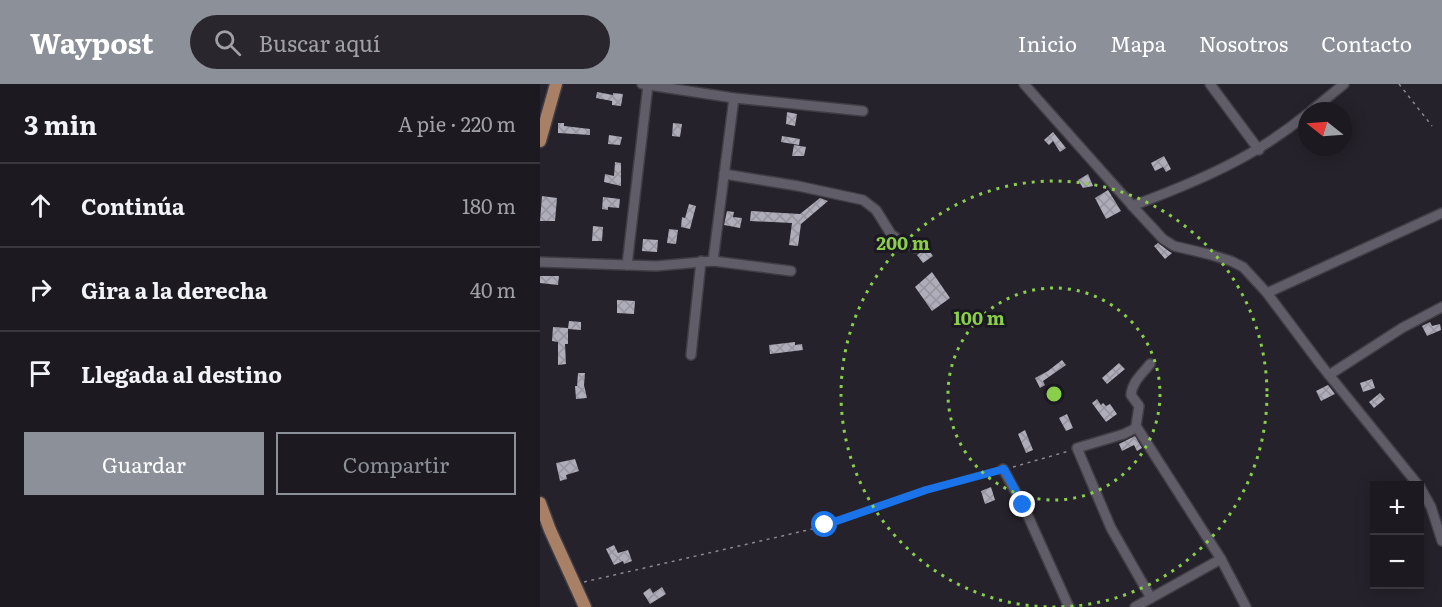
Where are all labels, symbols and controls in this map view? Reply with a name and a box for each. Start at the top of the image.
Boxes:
search box [190,15,610,69]
text: Waypost [30,21,154,63]
icon: search [211,26,244,59]
text: Buscar aquí [259,26,380,59]
text: Inicio [1018,27,1077,58]
text: Mapa [1110,27,1166,58]
text: Nosotros [1199,27,1288,58]
text: Contacto [1321,27,1412,58]
north arrow [1298,102,1352,156]
text: 3 min [24,104,97,143]
text: A pie · 220 m [398,108,516,138]
icon: ahead [24,189,57,222]
text: Continúa [81,189,185,222]
text: 180 m [462,190,516,220]
text: 200 m [876,229,930,256]
icon: right [24,273,57,306]
text: Gira a la derecha [81,273,268,306]
text: 40 m [470,274,516,304]
text: 100 m [953,304,1005,331]
icon: arrive [24,357,57,390]
text: Llegada al destino [81,357,282,390]
centre of rings [1044,384,1064,404]
button: Guardar [24,432,264,495]
button: Compartir [276,432,516,495]
map controls [1370,481,1424,589]
button: + [1370,481,1424,535]
route end [1009,491,1035,517]
route start [811,511,837,537]
button: − [1370,535,1424,589]

